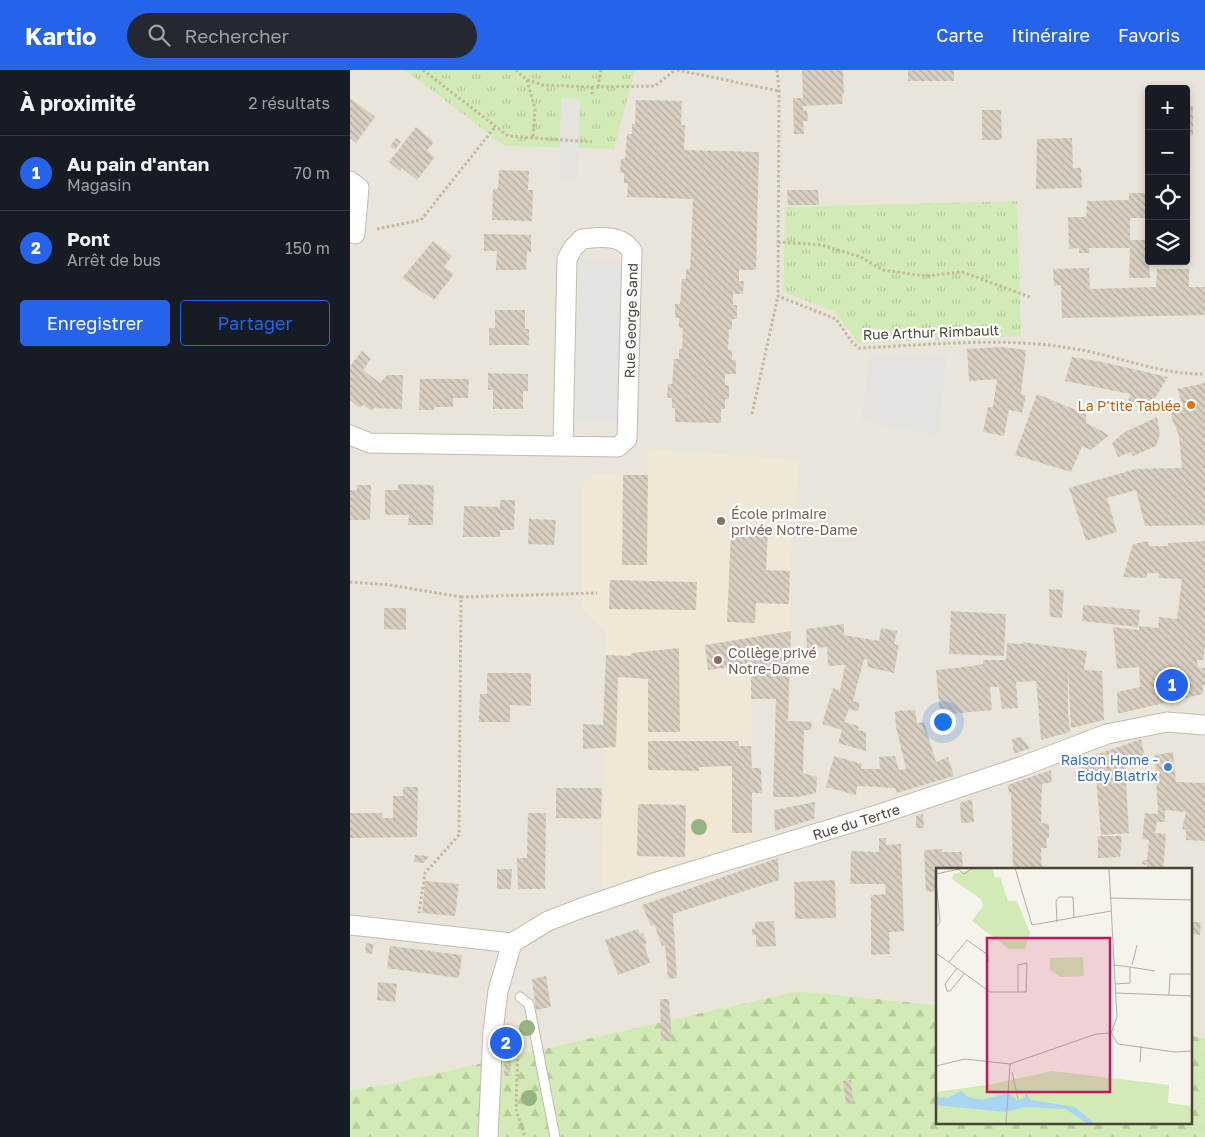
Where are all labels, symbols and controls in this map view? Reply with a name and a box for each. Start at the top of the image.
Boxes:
search box [127,13,477,58]
text: Kartio [25,21,97,50]
icon: search [145,21,173,49]
text: Rechercher [185,24,289,47]
text: Carte [936,24,984,46]
text: Itinéraire [1012,24,1090,46]
text: Favoris [1118,24,1180,46]
map controls [1145,85,1190,265]
button: + [1145,85,1190,130]
text: À proximité [20,90,136,116]
text: 2 résultats [248,93,330,113]
button: − [1145,130,1190,175]
text: Au pain d'antan [67,152,209,175]
text: 1 [32,163,40,183]
text: 70 m [293,163,330,183]
text: Magasin [67,175,131,195]
button: locate [1145,175,1190,220]
button: layers [1145,220,1190,265]
text: Pont [67,227,110,250]
text: 2 [31,238,41,258]
text: 150 m [285,238,330,258]
text: Arrêt de bus [67,250,161,270]
street label: Rue George Sand [620,263,640,379]
button: Enregistrer [20,300,170,346]
button: Partager [180,300,330,346]
street label: Rue Arthur Rimbault [862,321,1000,343]
place label: La P'tite Tablée [1078,397,1181,414]
marker: La P'tite Tablée [1185,399,1197,411]
place label: École primaire privée Notre-Dame [731,505,858,538]
marker: École primaire privée Notre-Dame [715,515,727,527]
place label: Collège privé Notre-Dame [728,644,817,677]
marker: Collège privé Notre-Dame [712,654,724,666]
pin: 1 [1156,666,1188,704]
your location [930,709,956,735]
place label: Raison Home - Eddy Blatrix [1061,751,1158,784]
marker: Raison Home - Eddy Blatrix [1162,761,1174,773]
street label: Rue du Tertre [810,800,902,843]
inset map [936,868,1192,1124]
pin: 2 [490,1024,522,1062]

